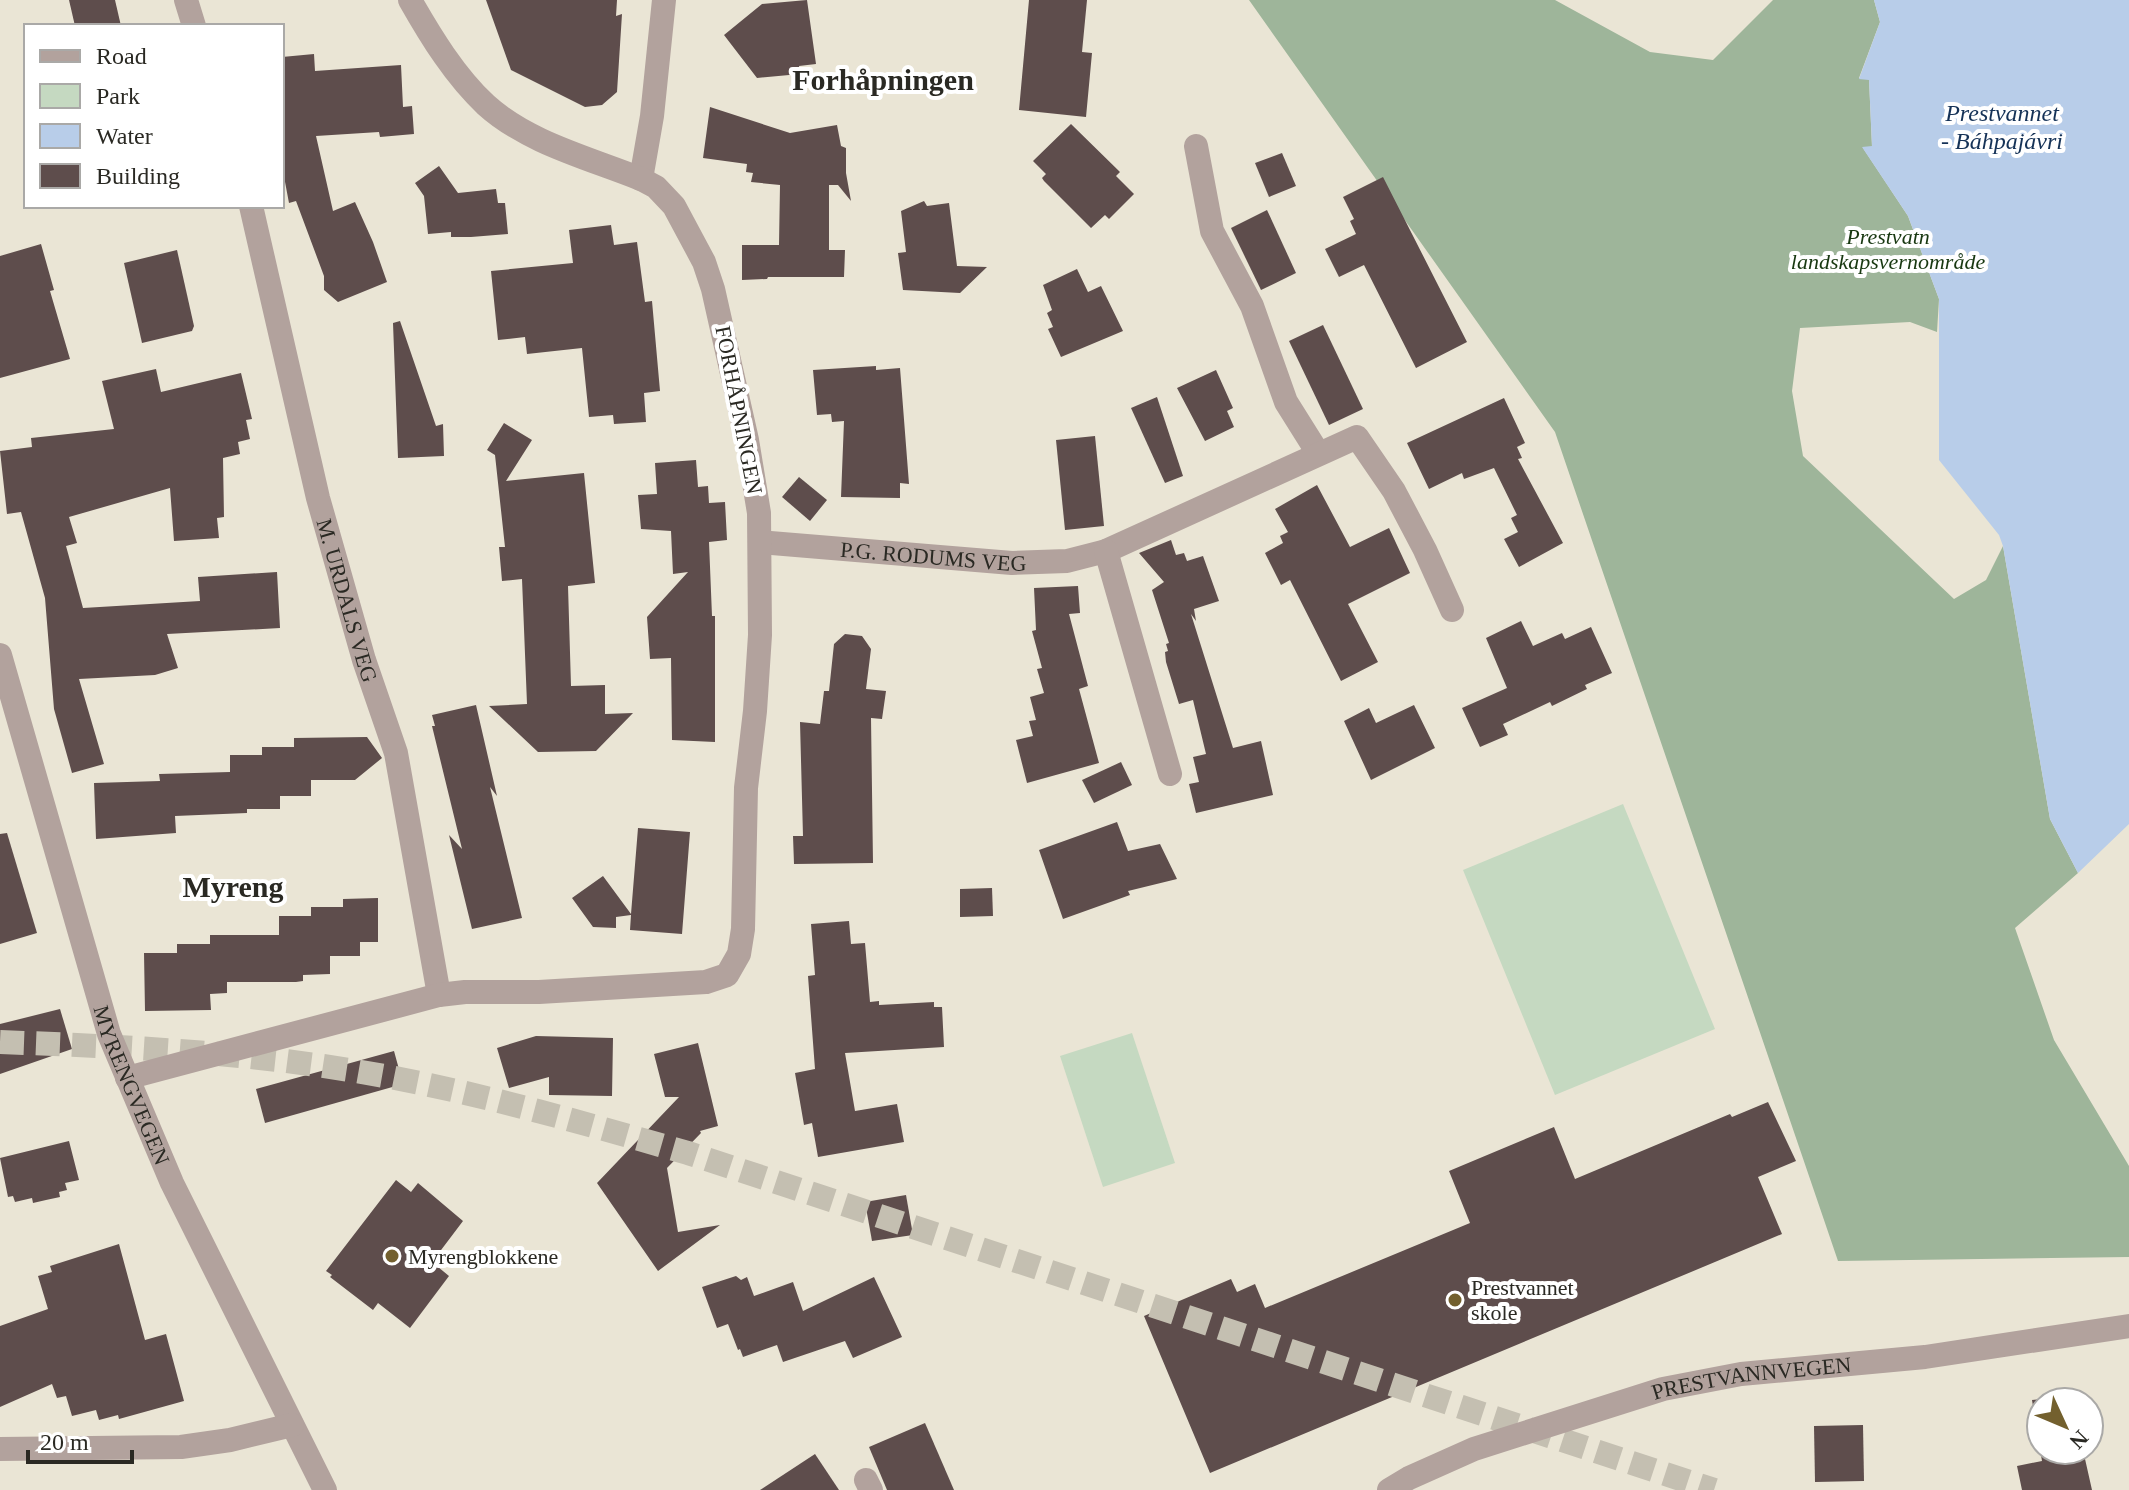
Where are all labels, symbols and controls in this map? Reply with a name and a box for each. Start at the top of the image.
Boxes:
legend [24,24,284,208]
text: Road [96,43,147,69]
district label: Forhåpningen [792,63,974,96]
text: Park [96,83,140,109]
water label: Prestvannet - Báhpajávri [1941,100,2063,154]
text: Water [96,123,153,149]
text: Building [96,163,180,189]
park label: Prestvatn landskapsvernområde [1791,224,1985,274]
street label: FORHÅPNINGEN [710,324,768,496]
street label: M. URDALS VEG [312,516,383,685]
street label: P.G. RODUMS VEG [839,536,1027,576]
district label: Myreng [182,870,284,903]
street label: MYRENGVEGEN [89,1002,175,1168]
place label: Myrengblokkene [408,1244,558,1269]
marker: Myrengblokkene [383,1247,401,1265]
place label: Prestvannet skole [1471,1275,1574,1325]
marker: Prestvannet skole [1446,1291,1464,1309]
street label: PRESTVANNVEGEN [1648,1351,1852,1404]
north arrow [2025,1386,2105,1466]
scale bar [28,1414,132,1464]
text: N [2064,1425,2094,1454]
text: 20 m [40,1429,89,1455]

